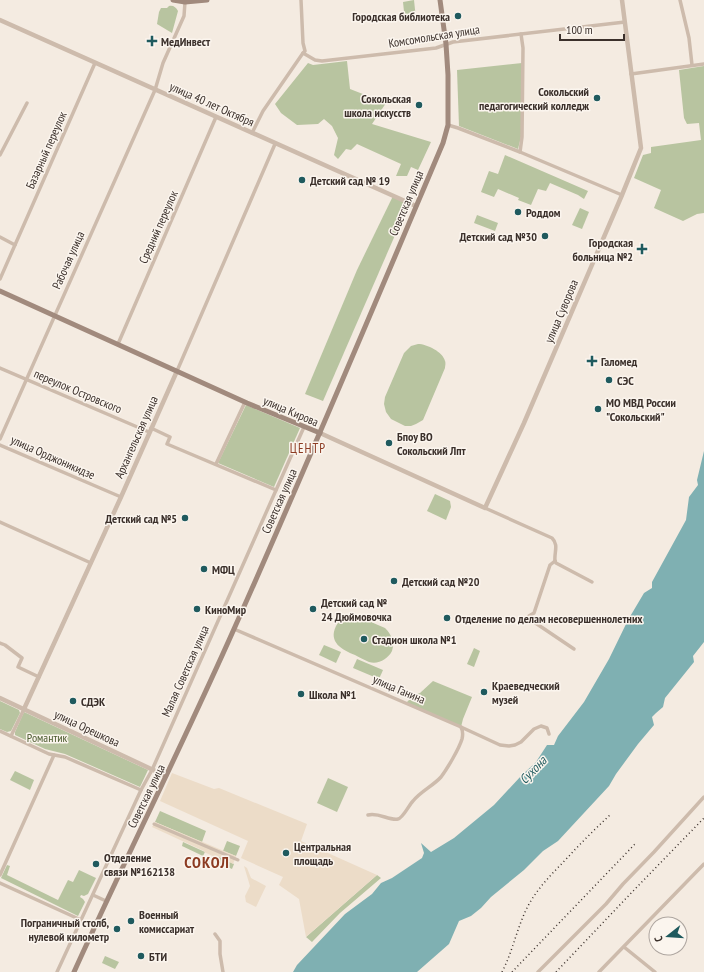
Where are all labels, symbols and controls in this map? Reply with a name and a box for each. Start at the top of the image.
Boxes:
place label: Городская библиотека [352,9,450,24]
marker: Городская библиотека [453,11,463,21]
scale bar [560,16,624,42]
street label: Комсомольская улица [387,21,481,51]
text: 100 m [566,22,593,37]
place label: МедИнвест [161,34,211,49]
marker: МедИнвест [146,35,158,47]
street label: улица 40 лет Октября [167,79,257,130]
place label: Сокольский педагогический колледж [479,84,590,113]
place label: Сокольская школа искусств [344,91,411,120]
marker: Сокольский педагогический колледж [592,93,602,103]
marker: Сокольская школа искусств [414,100,424,110]
street label: Базарный переулок [22,109,70,191]
street label: Советская улица [386,168,427,238]
place label: Детский сад № 19 [310,173,390,188]
marker: Детский сад № 19 [297,175,307,185]
street label: Средний переулок [135,188,181,266]
place label: Роддом [526,205,561,220]
marker: Роддом [513,207,523,217]
street label: Рабочая улица [49,229,87,291]
place label: Детский сад №30 [460,229,537,244]
marker: Детский сад №30 [540,231,550,241]
place label: Городская больница №2 [572,235,633,264]
marker: Городская больница №2 [636,243,648,255]
street label: улица Суворова [541,277,581,345]
place label: Галомед [601,354,638,369]
marker: Галомед [586,355,598,367]
street label: переулок Островского [32,366,124,416]
place label: СЭС [617,373,634,388]
marker: СЭС [604,375,614,385]
street label: Архангельская улица [111,393,161,481]
street label: улица Кирова [261,393,321,429]
place label: МО МВД России "Сокольский" [606,395,676,424]
marker: МО МВД России "Сокольский" [593,404,603,414]
place label: Бпоу ВО Сокольский Лпт [397,429,466,458]
street label: улица Орджоникидзе [9,432,97,482]
marker: Бпоу ВО Сокольский Лпт [384,438,394,448]
district label: ЦЕНТР [290,440,326,457]
street label: Советская улица [258,466,300,536]
place label: Детский сад №5 [105,511,177,526]
marker: Детский сад №5 [180,513,190,523]
place label: МФЦ [212,562,235,577]
marker: МФЦ [199,564,209,574]
place label: Детский сад №20 [402,574,480,589]
marker: Детский сад №20 [389,576,399,586]
place label: Детский сад № 24 Дюймовочка [321,595,392,624]
place label: КиноМир [205,602,247,617]
marker: КиноМир [192,604,202,614]
marker: Детский сад № 24 Дюймовочка [308,604,318,614]
place label: Отделение по делам несовершеннолетних [455,611,643,626]
marker: Отделение по делам несовершеннолетних [442,613,452,623]
street label: Малая Советская улица [158,623,212,719]
place label: Стадион школа №1 [372,632,457,647]
marker: Стадион школа №1 [359,634,369,644]
street label: улица Ганина [370,671,428,707]
place label: Краеведческий музей [492,678,560,707]
place label: Школа №1 [309,687,356,702]
marker: Краеведческий музей [479,687,489,697]
marker: Школа №1 [296,689,306,699]
place label: СДЭК [81,694,106,709]
marker: СДЭК [68,696,78,706]
street label: улица Орешкова [52,706,122,750]
park label: Романтик [27,730,67,745]
water label: Сухона [516,752,551,788]
street label: Советская улица [124,761,168,830]
place label: Центральная площадь [294,839,351,868]
marker: Центральная площадь [281,848,291,858]
place label: Отделение связи №162138 [104,850,175,879]
district label: СОКОЛ [184,852,230,872]
marker: Отделение связи №162138 [91,859,101,869]
place label: Военный комиссариат [139,907,195,936]
place label: Пограничный столб, нулевой километр [21,915,110,944]
marker: Военный комиссариат [126,916,136,926]
north arrow [648,916,688,956]
marker: Пограничный столб, нулевой километр [112,924,122,934]
text: С [651,934,666,943]
place label: БТИ [149,949,167,964]
marker: БТИ [136,951,146,961]

